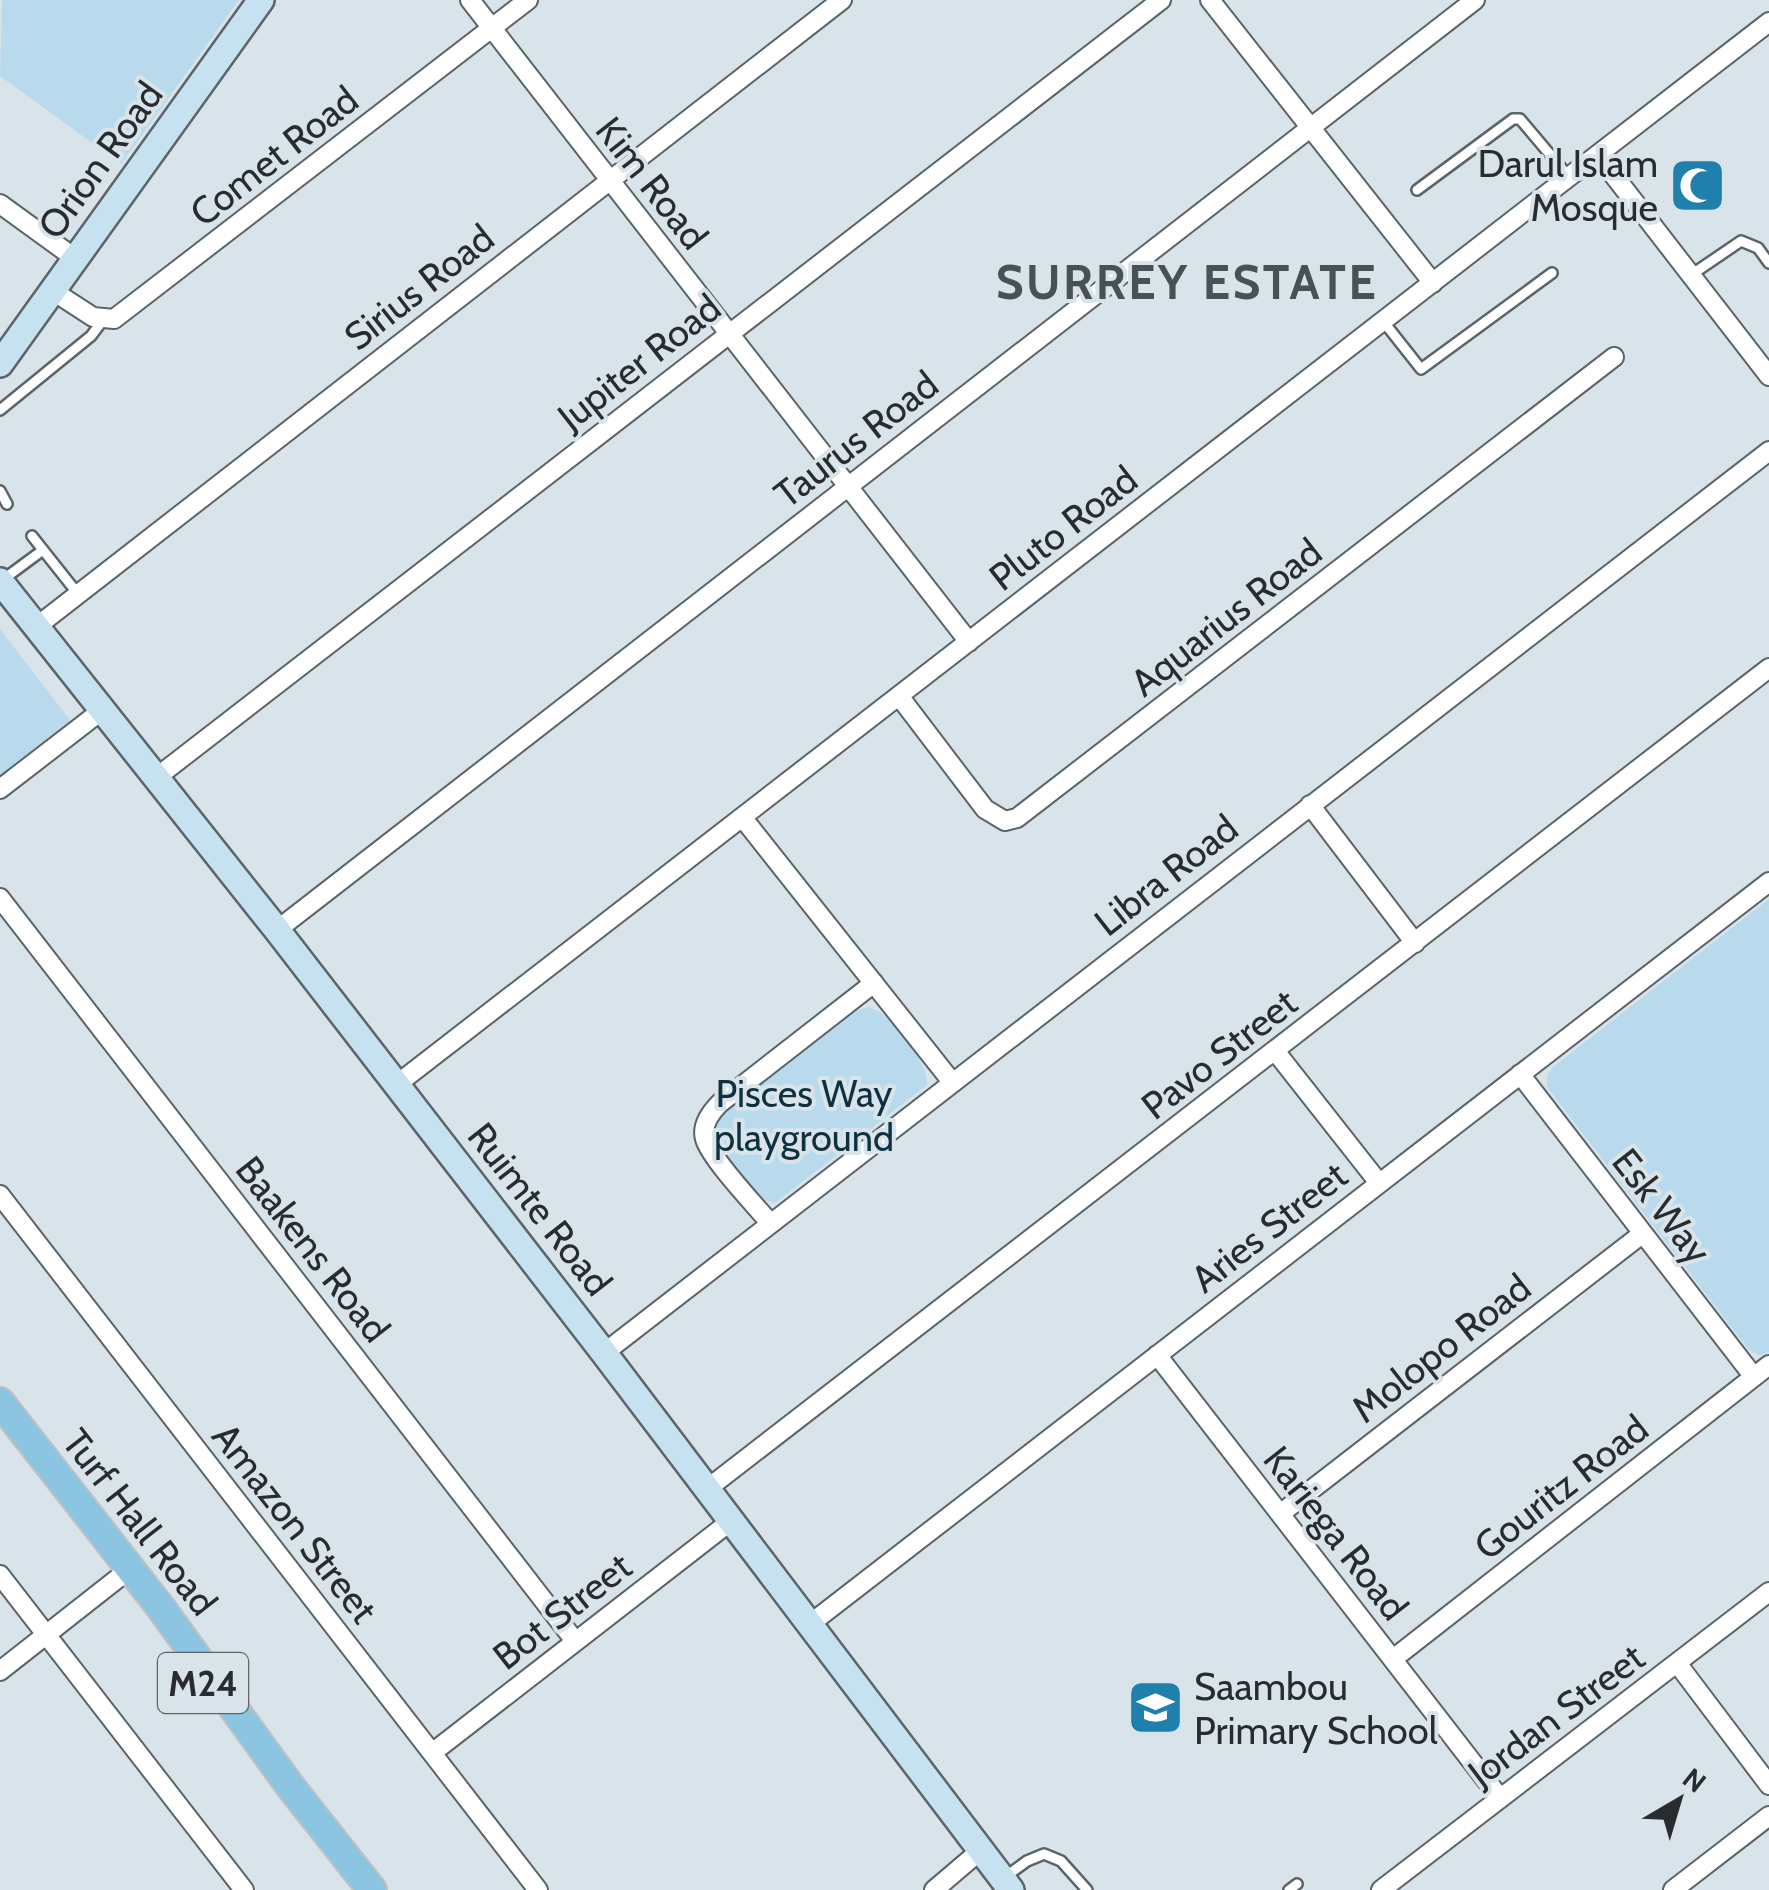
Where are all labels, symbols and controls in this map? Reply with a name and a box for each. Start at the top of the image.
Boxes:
street label: Orion Road [27,72,173,248]
street label: Comet Road [181,76,367,236]
street label: Kim Road [586,108,718,258]
place label: Darul Islam Mosque [1477,140,1658,231]
mosque icon: Darul Islam Mosque [1667,155,1727,215]
street label: Sirius Road [335,214,503,360]
district label: SURREY ESTATE [996,253,1378,311]
street label: Jupiter Road [548,284,730,441]
street label: Taurus Road [765,361,947,517]
street label: Pluto Road [980,456,1146,600]
street label: Aquarius Road [1121,528,1331,706]
street label: Libra Road [1085,804,1247,946]
street label: Pavo Street [1132,979,1306,1129]
park label: Pisces Way playground [714,1070,894,1161]
street label: Ruimte Road [458,1113,622,1305]
street label: Esk Way [1602,1139,1722,1273]
street label: Baakens Road [226,1147,400,1351]
street label: Aries Street [1182,1151,1356,1302]
street label: Molopo Road [1342,1264,1540,1432]
street label: Gouritz Road [1465,1404,1657,1570]
street label: Amazon Street [202,1414,388,1632]
street label: Turf Hall Road [53,1419,227,1625]
street label: Kariega Road [1254,1437,1418,1629]
street label: Bot Street [484,1542,641,1679]
street label: Jordan Street [1458,1633,1653,1797]
road number: M24 [158,1653,248,1713]
place label: Saambou Primary School [1194,1663,1438,1754]
school or university icon: Saambou Primary School [1125,1678,1185,1738]
north arrow [1629,1750,1729,1850]
text: N [1676,1761,1713,1800]

